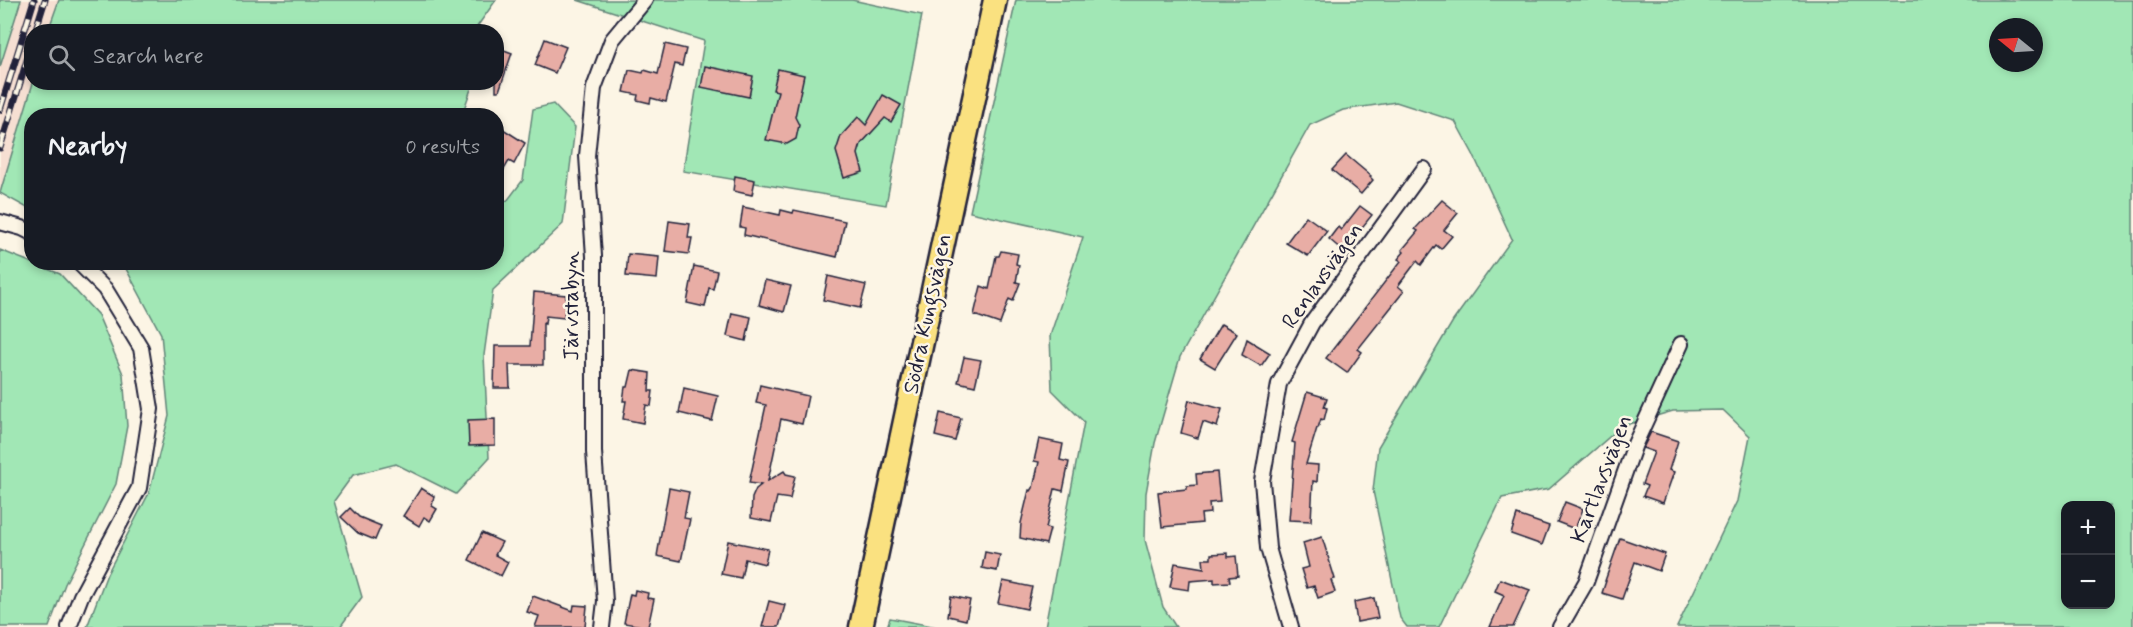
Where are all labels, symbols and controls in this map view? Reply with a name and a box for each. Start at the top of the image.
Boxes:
north arrow [1989,18,2043,72]
search box [24,24,504,90]
icon: search [45,41,78,74]
text: Search here [93,43,204,71]
text: Nearby [48,130,127,164]
text: 0 results [406,134,480,161]
street label: Renlavsvägen [1276,217,1371,335]
street label: Södra Kungsvägen [897,231,962,397]
street label: Järvstabyn [558,251,586,361]
street label: Kartlavsvägen [1565,411,1640,547]
map controls [2061,501,2115,609]
button: + [2061,501,2115,555]
button: − [2061,555,2115,609]

